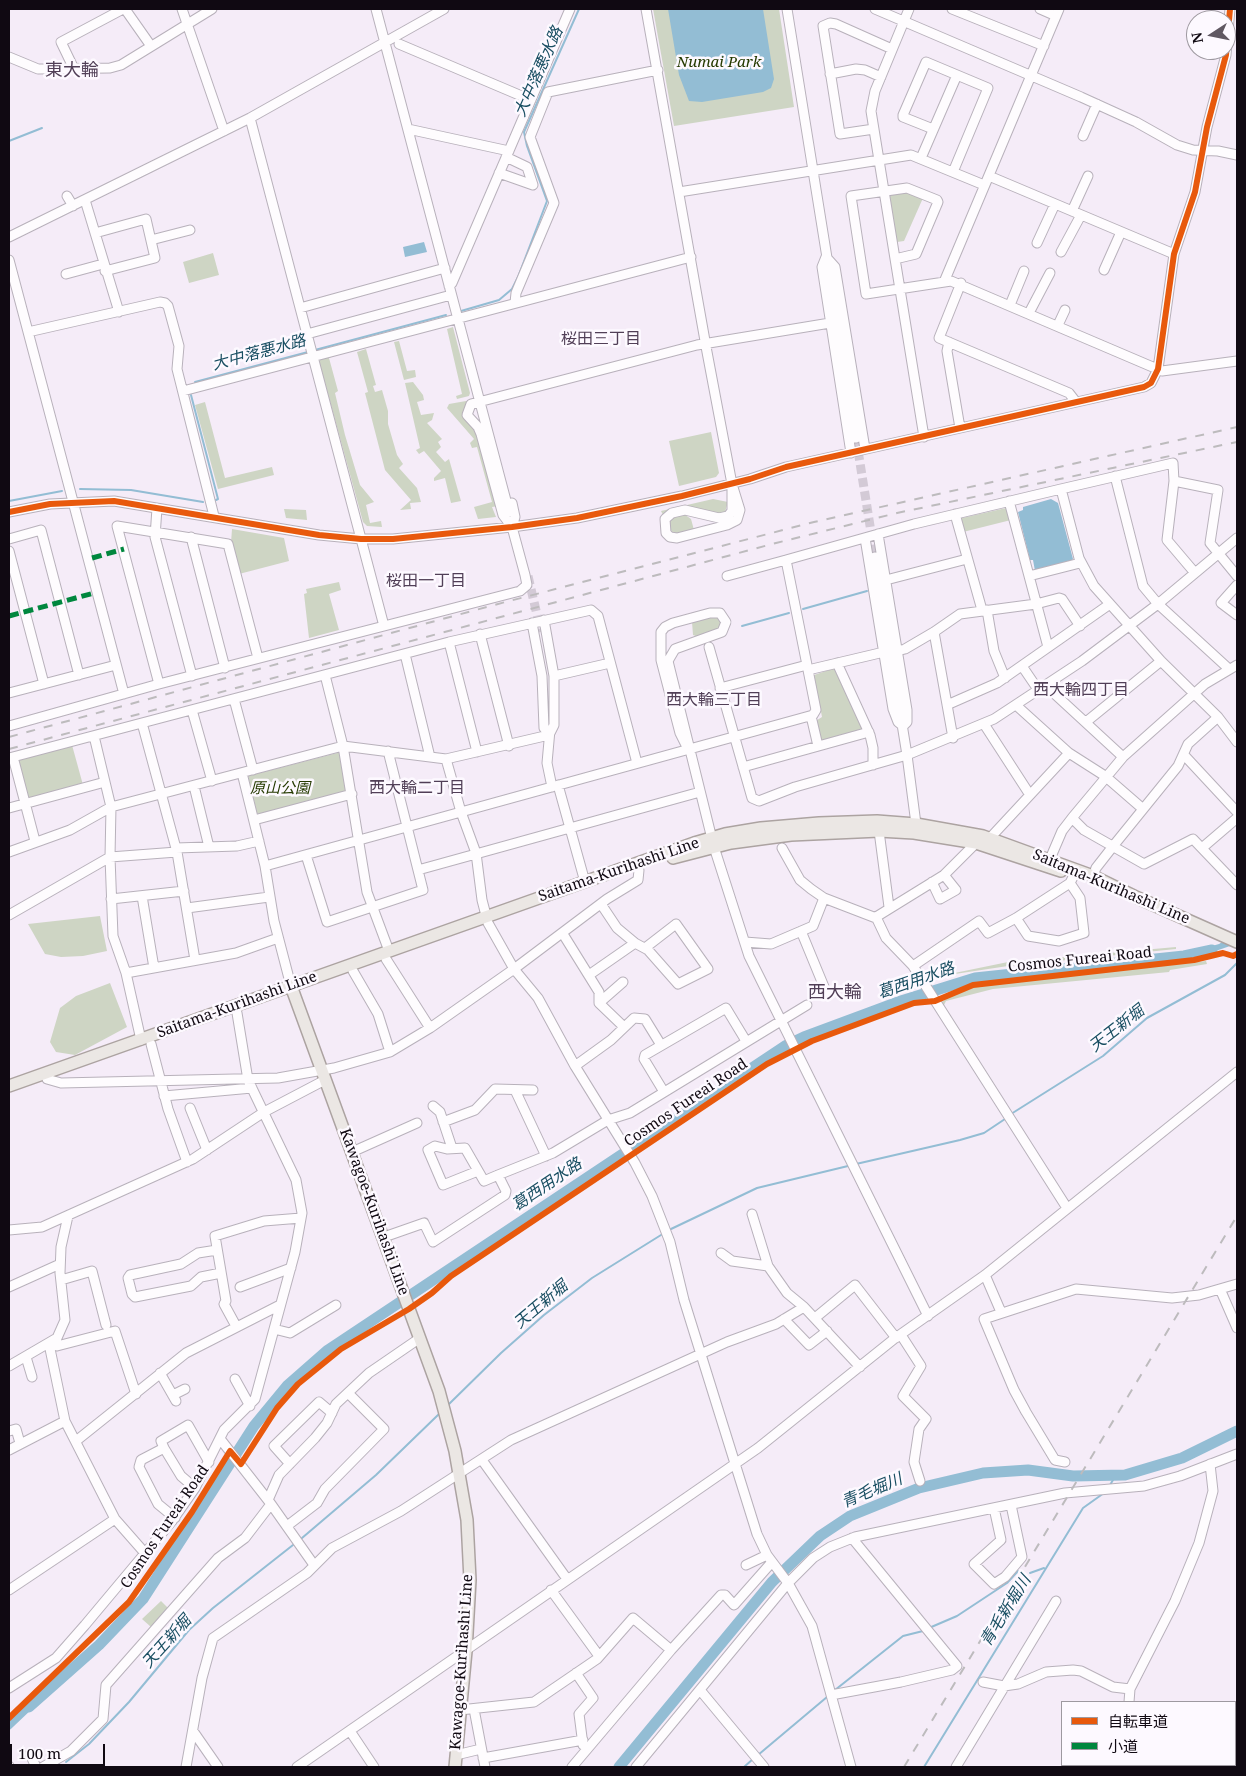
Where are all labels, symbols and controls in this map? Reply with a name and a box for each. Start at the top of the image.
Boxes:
north arrow [1186,10,1236,60]
water label: 大中落悪水路 [511,24,567,120]
text: N [1186,31,1207,45]
park label: Numai Park [677,54,761,72]
district label: 東大輪 [45,60,99,82]
district label: 桜田三丁目 [561,329,641,349]
water label: 大中落悪水路 [210,331,308,375]
district label: 桜田一丁目 [386,571,466,591]
district label: 西大輪四丁目 [1033,680,1129,700]
district label: 西大輪三丁目 [666,690,762,710]
district label: 西大輪二丁目 [369,778,465,798]
park label: 原山公園 [250,780,310,798]
street label: Saitama-Kurihashi Line [536,834,702,906]
street label: Saitama-Kurihashi Line [1030,846,1192,928]
street label: Cosmos Fureai Road [1007,943,1153,977]
water label: 葛西用水路 [875,959,957,1003]
street label: Saitama-Kurihashi Line [155,968,319,1042]
district label: 西大輪 [808,982,862,1004]
water label: 天王新堀 [1086,1002,1148,1056]
street label: Cosmos Fureai Road [621,1055,751,1151]
street label: Kawagoe-Kurihashi Line [335,1126,413,1298]
water label: 葛西用水路 [508,1155,586,1215]
water label: 天王新堀 [510,1277,572,1333]
street label: Cosmos Fureai Road [117,1462,213,1592]
water label: 青毛堀川 [839,1470,905,1512]
water label: 青毛新堀川 [977,1572,1035,1650]
street label: Kawagoe-Kurihashi Line [447,1574,477,1750]
water label: 天王新堀 [138,1612,196,1672]
legend [1061,1701,1236,1766]
text: 自転車道 [1108,1711,1168,1731]
scale bar [12,1734,108,1766]
text: 小道 [1108,1736,1138,1756]
text: 100 m [18,1743,61,1763]

